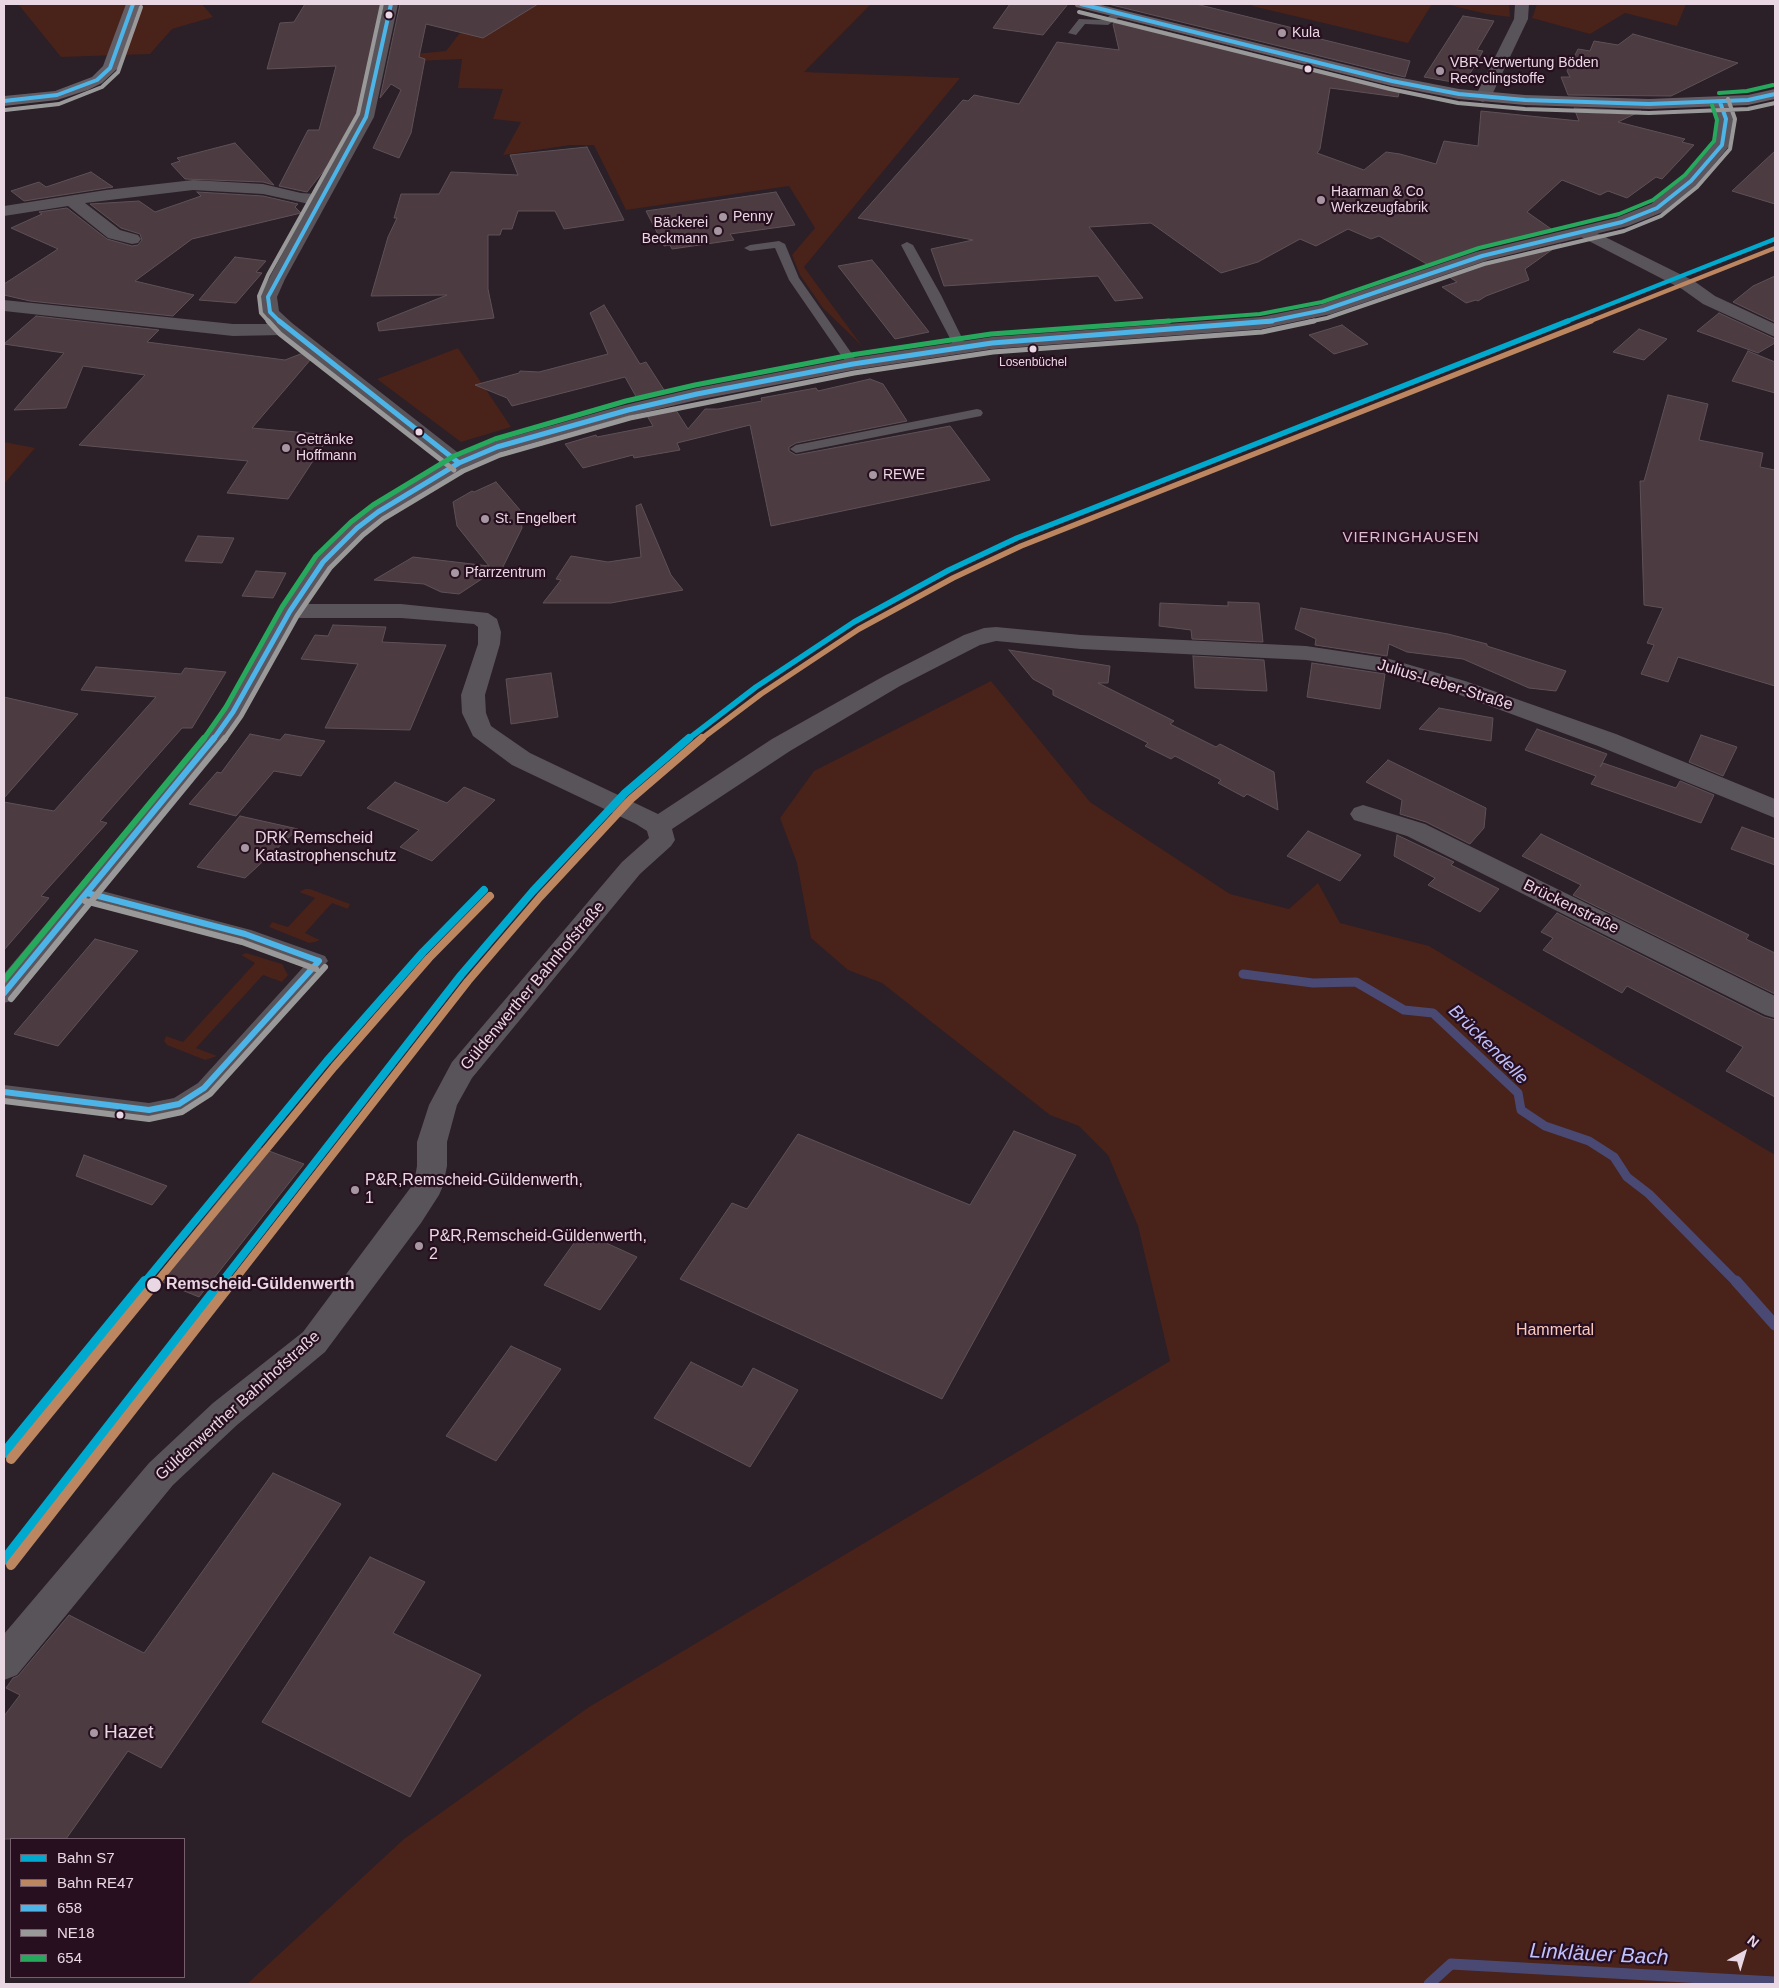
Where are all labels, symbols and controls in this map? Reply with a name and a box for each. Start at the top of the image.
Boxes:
unlabelled marker [384,10,394,20]
place label: Kula [1292,25,1320,41]
marker: Kula [1276,27,1288,39]
place label: VBR-Verwertung Böden Recyclingstoffe [1450,55,1599,88]
unlabelled marker [1303,64,1313,74]
marker: VBR-Verwertung Böden Recyclingstoffe [1434,65,1446,77]
place label: Haarman & Co Werkzeugfabrik [1331,184,1428,216]
marker: Haarman & Co Werkzeugfabrik [1315,194,1327,206]
place label: Penny [733,209,773,225]
marker: Penny [717,211,729,223]
place label: Bäckerei Beckmann [642,215,708,248]
marker: Bäckerei Beckmann [712,225,724,237]
marker: Losenbüchel [1028,344,1038,354]
place label: Losenbüchel [999,356,1067,370]
unlabelled marker [414,427,424,437]
place label: Getränke Hoffmann [296,432,356,464]
marker: Getränke Hoffmann [280,442,292,454]
place label: REWE [883,467,925,483]
marker: REWE [867,469,879,481]
place label: St. Engelbert [495,511,576,527]
marker: St. Engelbert [479,513,491,525]
district label: VIERINGHAUSEN [1341,529,1481,547]
place label: Pfarrzentrum [465,565,546,581]
marker: Pfarrzentrum [449,567,461,579]
street label: Julius-Leber-Straße [1375,655,1515,715]
place label: DRK Remscheid Katastrophenschutz [255,829,396,867]
marker: DRK Remscheid Katastrophenschutz [239,842,251,854]
street label: Brückenstraße [1520,876,1622,938]
street label: Güldenwerther Bahnhofstraße [457,898,609,1074]
water label: Brückendelle [1444,1001,1532,1089]
unlabelled marker [115,1110,125,1120]
place label: P&R,Remscheid-Güldenwerth, 1 [365,1171,583,1209]
marker: P&R,Remscheid-Güldenwerth, 1 [349,1184,361,1196]
place label: P&R,Remscheid-Güldenwerth, 2 [429,1227,647,1265]
marker: P&R,Remscheid-Güldenwerth, 2 [413,1240,425,1252]
place label: Remscheid-Güldenwerth [166,1275,354,1295]
marker: Remscheid-Güldenwerth [145,1276,163,1294]
park label: Hammertal [1516,1321,1594,1341]
street label: Güldenwerther Bahnhofstraße [152,1327,324,1485]
place label: Hazet [104,1722,154,1744]
marker: Hazet [88,1727,100,1739]
legend [10,1838,185,1978]
text: Bahn S7 [57,1849,115,1866]
text: Bahn RE47 [57,1874,134,1891]
text: 658 [57,1899,82,1916]
text: NE18 [57,1924,95,1941]
north arrow [1719,1928,1769,1978]
text: N [1744,1932,1762,1951]
water label: Linkläuer Bach [1529,1939,1669,1971]
text: 654 [57,1949,82,1966]

